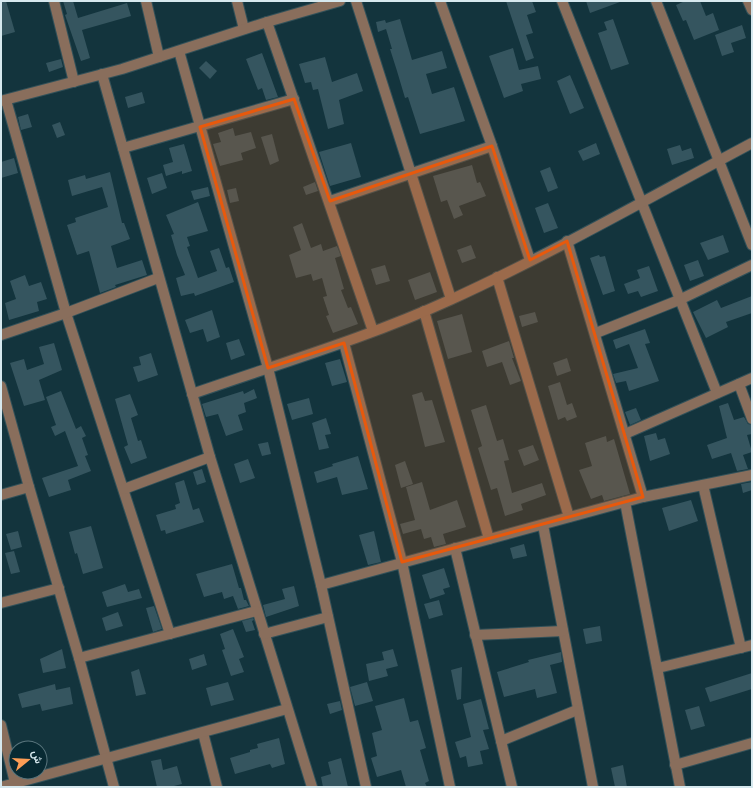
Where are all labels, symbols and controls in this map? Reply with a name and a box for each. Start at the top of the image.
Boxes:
north arrow [8,740,48,780]
text: ش [29,749,45,765]

